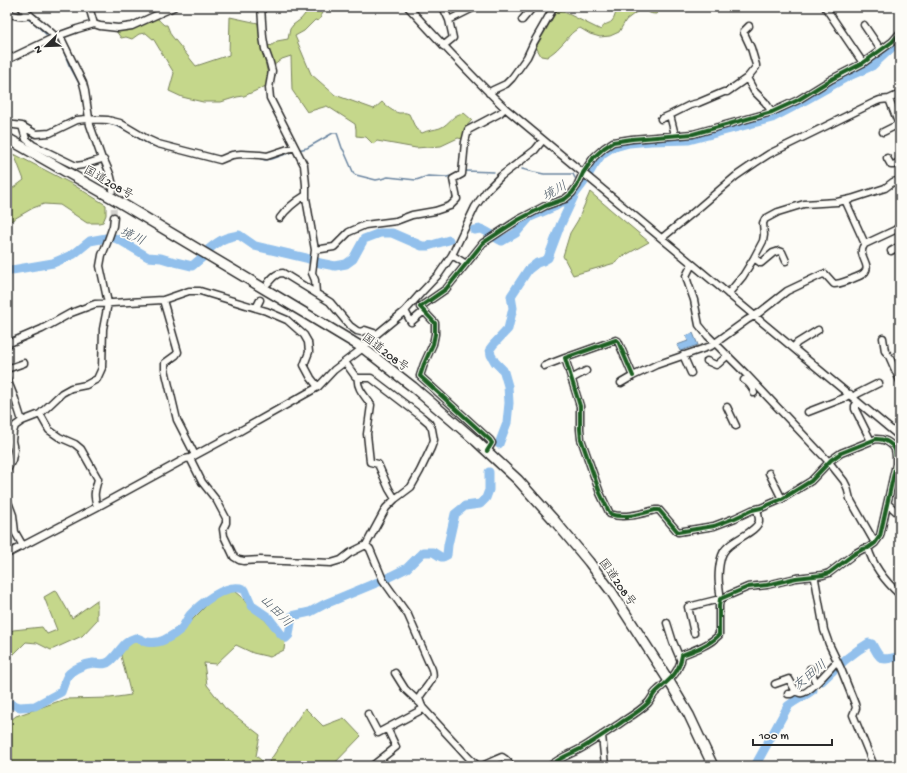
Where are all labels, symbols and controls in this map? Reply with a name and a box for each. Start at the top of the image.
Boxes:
north arrow [26,26,66,66]
text: N [32,43,46,55]
street label: 国道208号 [81,163,136,204]
water label: 境川 [540,178,570,205]
water label: 境川 [117,224,147,250]
street label: 国道208号 [359,331,412,376]
street label: 国道208号 [595,556,639,610]
water label: 山田川 [256,593,294,631]
water label: 友田川 [790,657,830,694]
scale bar [753,721,832,747]
text: 100 m [758,730,789,744]

